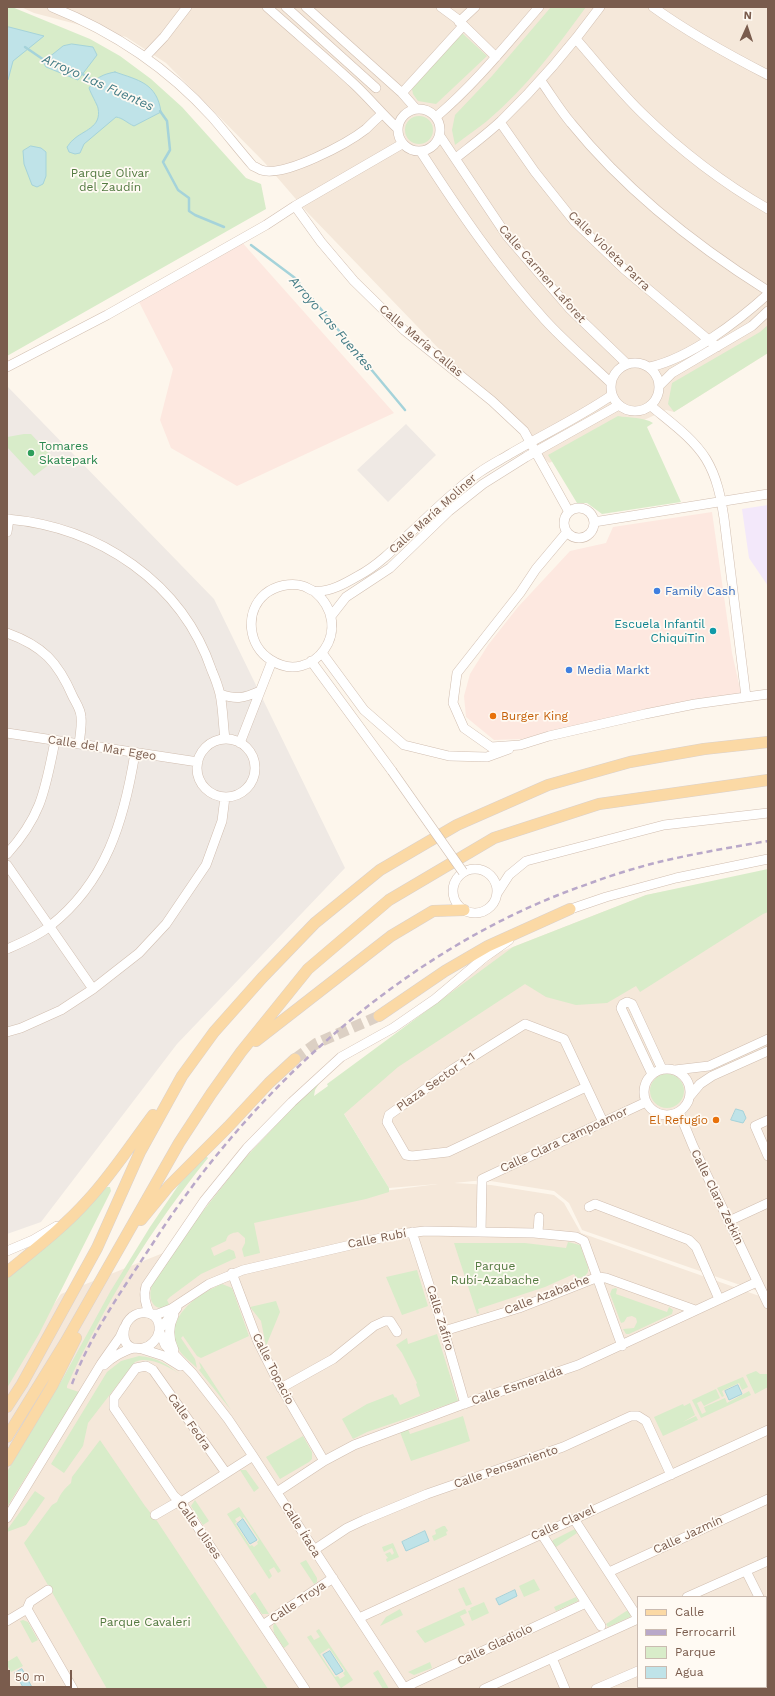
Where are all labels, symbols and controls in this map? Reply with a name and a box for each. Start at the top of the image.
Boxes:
north arrow [727,8,767,48]
text: N [743,9,752,22]
water label: Arroyo Las Fuentes [40,51,156,115]
park label: Parque Olivar del Zaudín [71,166,149,194]
street label: Calle Violeta Parra [565,208,653,294]
street label: Calle Carmen Laforet [495,222,589,326]
water label: Arroyo Las Fuentes [286,274,376,374]
street label: Calle María Callas [376,302,466,380]
place label: Tomares Skatepark [39,439,98,467]
marker: Tomares Skatepark [26,448,36,458]
street label: Calle María Moliner [386,471,480,557]
place label: Family Cash [665,584,736,598]
marker: Family Cash [652,586,662,596]
place label: Escuela Infantil ChiquiTin [614,617,705,645]
marker: Escuela Infantil ChiquiTin [708,626,718,636]
place label: Media Markt [577,663,649,677]
marker: Media Markt [564,665,574,675]
place label: Burger King [501,709,568,723]
marker: Burger King [488,711,498,721]
street label: Calle del Mar Egeo [47,732,157,764]
street label: Plaza Sector 1-1 [394,1050,478,1114]
street label: Calle Clara Campoamor [498,1104,630,1176]
place label: El Refugio [649,1113,708,1127]
marker: El Refugio [711,1115,721,1125]
street label: Calle Clara Zetkin [688,1147,746,1247]
street label: Calle Rubí [346,1226,408,1252]
park label: Parque Rubí-Azabache [451,1259,539,1287]
street label: Calle Azabache [502,1272,592,1318]
street label: Calle Zafiro [423,1284,457,1352]
street label: Calle Topacio [249,1331,297,1407]
street label: Calle Esmeralda [470,1364,564,1408]
street label: Calle Fedra [164,1391,214,1453]
street label: Calle Pensamiento [452,1442,560,1492]
street label: Calle Ulises [174,1498,224,1562]
street label: Calle Ítaca [278,1500,324,1560]
street label: Calle Clavel [529,1502,597,1544]
street label: Calle Jazmín [651,1513,725,1557]
street label: Calle Troya [267,1578,329,1626]
legend [637,1596,767,1688]
text: Calle [675,1605,704,1619]
park label: Parque Cavaleri [99,1615,191,1629]
street label: Calle Gladiolo [455,1621,535,1669]
text: Ferrocarril [675,1625,736,1639]
text: Parque [675,1645,716,1659]
scale bar [10,1662,74,1688]
text: Agua [675,1665,704,1679]
text: 50 m [15,1670,45,1684]

